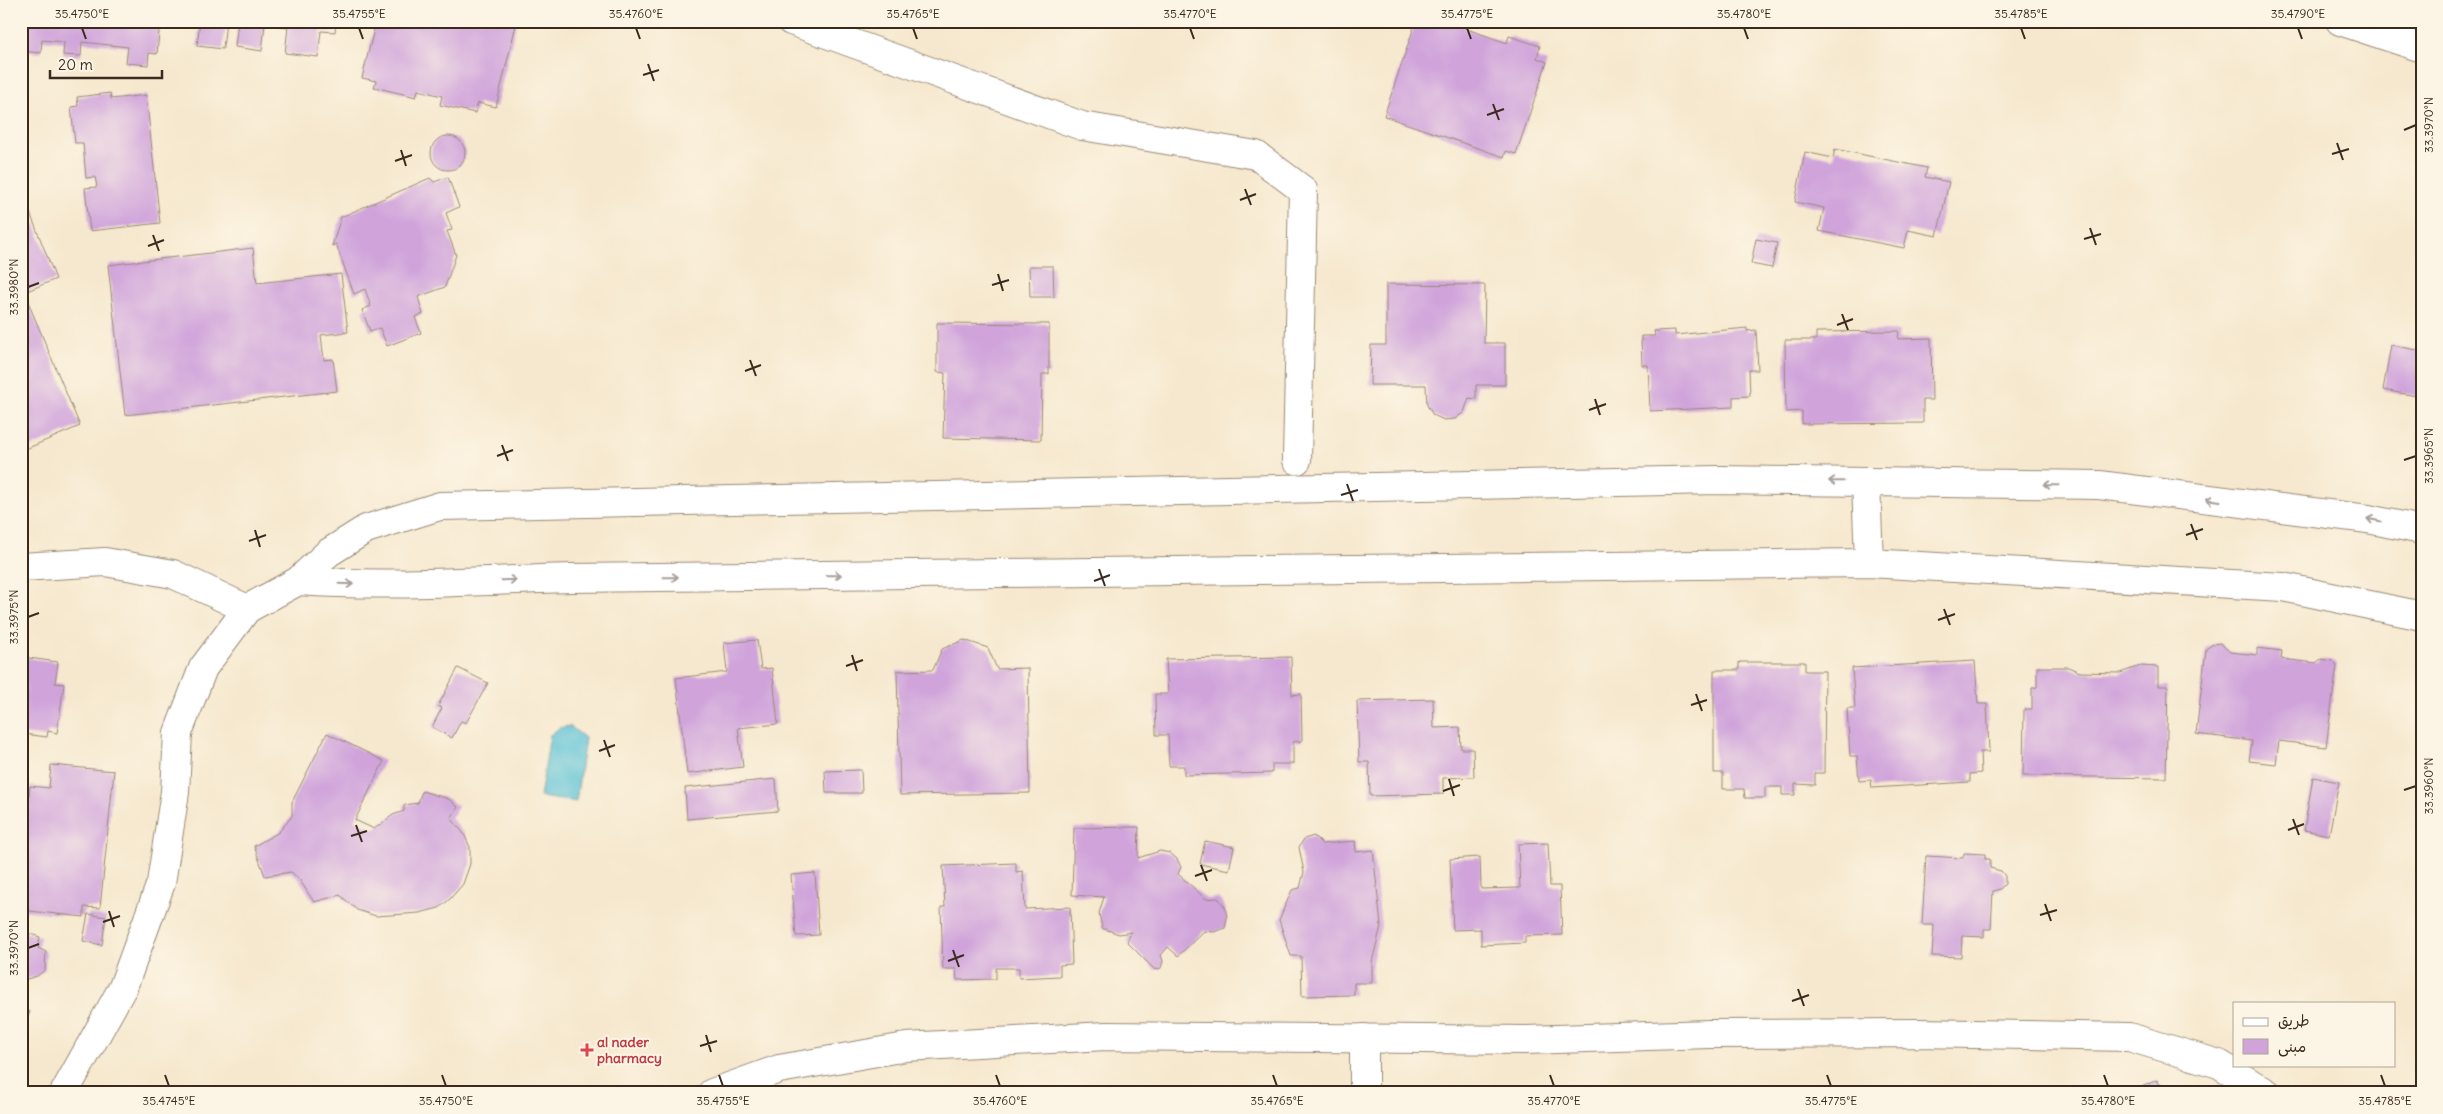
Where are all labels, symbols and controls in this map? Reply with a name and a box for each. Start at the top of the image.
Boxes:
text: 35.4750°E [55,6,109,21]
text: 35.4755°E [332,6,386,21]
text: 35.4760°E [609,6,663,21]
text: 35.4765°E [886,6,940,21]
text: 35.4770°E [1163,6,1217,21]
text: 35.4775°E [1441,6,1493,21]
text: 35.4780°E [1717,6,1771,21]
text: 35.4785°E [1994,6,2048,21]
text: 35.4790°E [2271,6,2325,21]
scale bar [50,48,162,80]
text: 20 m [58,55,93,74]
text: 33.3970°N [2421,97,2436,153]
text: 33.3980°N [6,259,21,315]
text: 33.3965°N [2421,428,2436,484]
one-way arrow [1829,477,1845,486]
one-way arrow [2044,480,2060,490]
one-way arrow [2205,495,2221,505]
one-way arrow [2366,515,2382,525]
one-way arrow [825,570,841,580]
one-way arrow [662,572,679,582]
one-way arrow [500,575,516,585]
one-way arrow [338,579,354,588]
text: 33.3975°N [6,590,21,644]
text: 33.3960°N [2421,758,2436,814]
text: 33.3970°N [6,920,21,976]
legend [2233,1002,2396,1066]
text: طريق [2278,1011,2310,1030]
place label: al nader pharmacy [597,1033,662,1067]
text: مبنى [2278,1037,2306,1057]
marker: al nader pharmacy [581,1044,593,1056]
text: 35.4745°E [142,1093,196,1108]
text: 35.4750°E [419,1093,473,1108]
text: 35.4755°E [696,1093,750,1108]
text: 35.4760°E [973,1093,1027,1108]
text: 35.4765°E [1250,1093,1304,1108]
text: 35.4770°E [1527,1093,1581,1108]
text: 35.4775°E [1805,1093,1857,1108]
text: 35.4780°E [2081,1093,2135,1108]
text: 35.4785°E [2358,1093,2412,1108]

